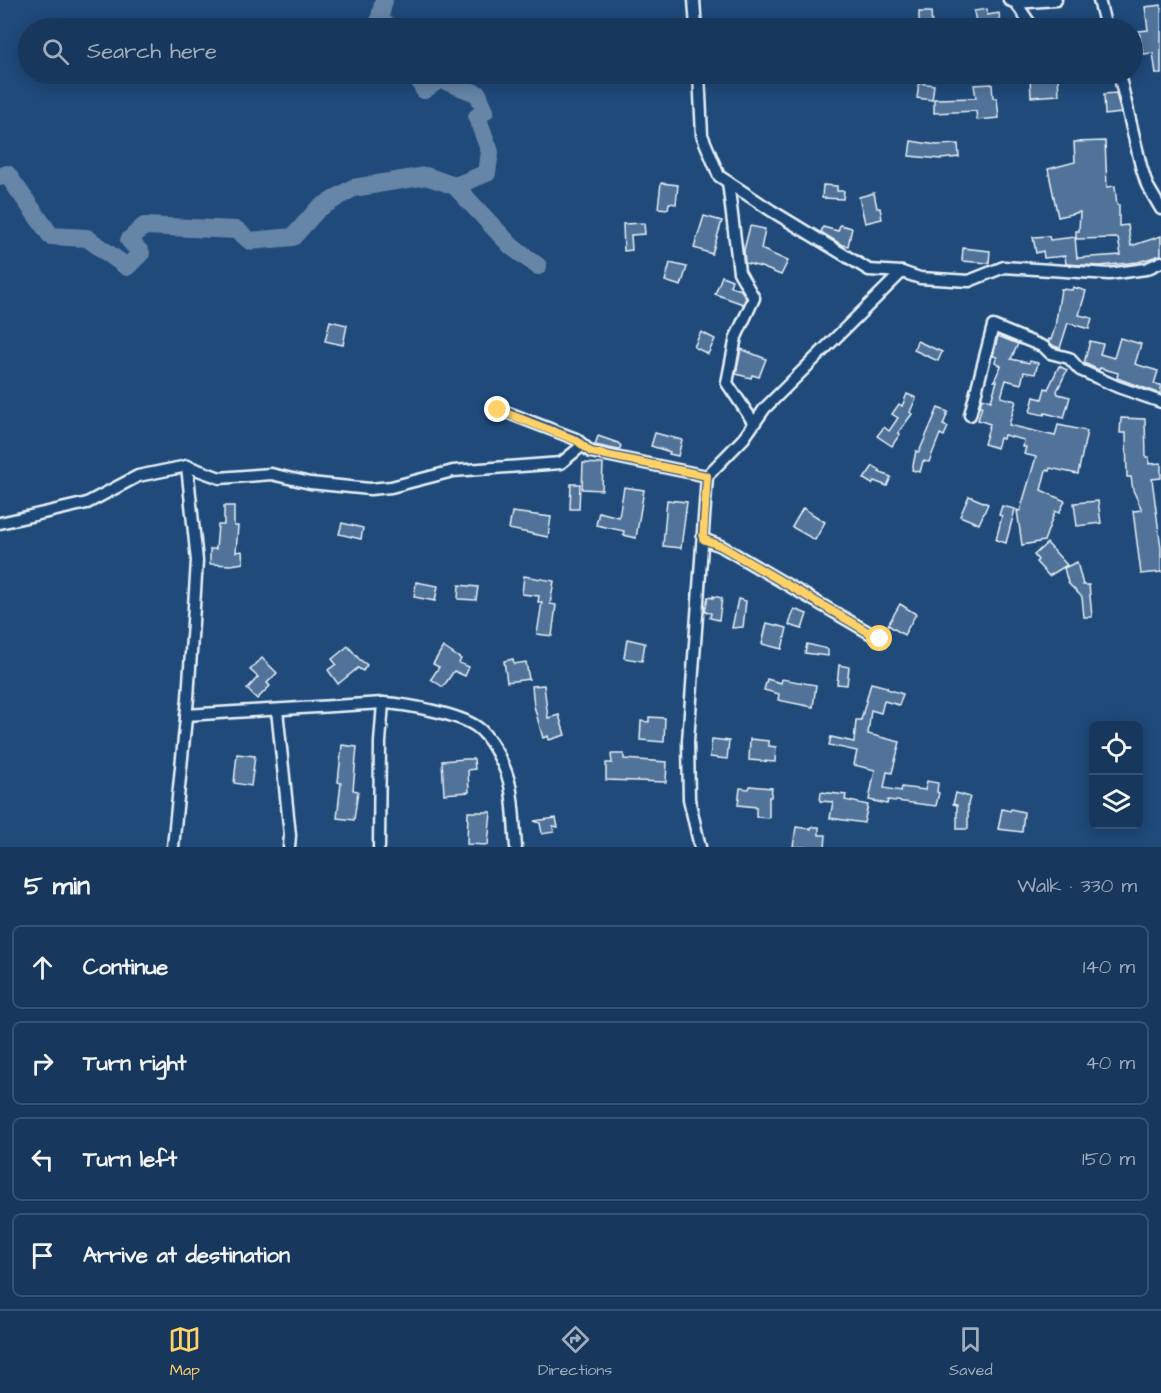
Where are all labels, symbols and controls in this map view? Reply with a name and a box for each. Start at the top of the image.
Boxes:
search box [18,18,1143,84]
icon: search [39,35,72,68]
text: Search here [87,36,217,67]
route end [484,396,510,422]
route start [866,625,892,651]
map controls [1089,721,1143,829]
button: locate [1089,721,1143,775]
button: layers [1089,775,1143,829]
text: 5 min [24,868,90,904]
text: Walk · 330 m [1017,872,1137,900]
icon: ahead [26,951,59,984]
text: Continue [83,952,168,983]
text: 140 m [1083,953,1135,981]
icon: right [26,1047,59,1080]
text: Turn right [83,1048,186,1079]
text: 40 m [1085,1049,1135,1077]
icon: left [26,1143,59,1176]
text: Turn left [83,1144,177,1175]
text: 150 m [1082,1145,1135,1173]
icon: arrive [26,1239,59,1272]
text: Arrive at destination [83,1240,290,1271]
tab: Map [168,1323,201,1381]
tab: Directions [538,1323,612,1381]
tab: Saved [949,1323,993,1381]

